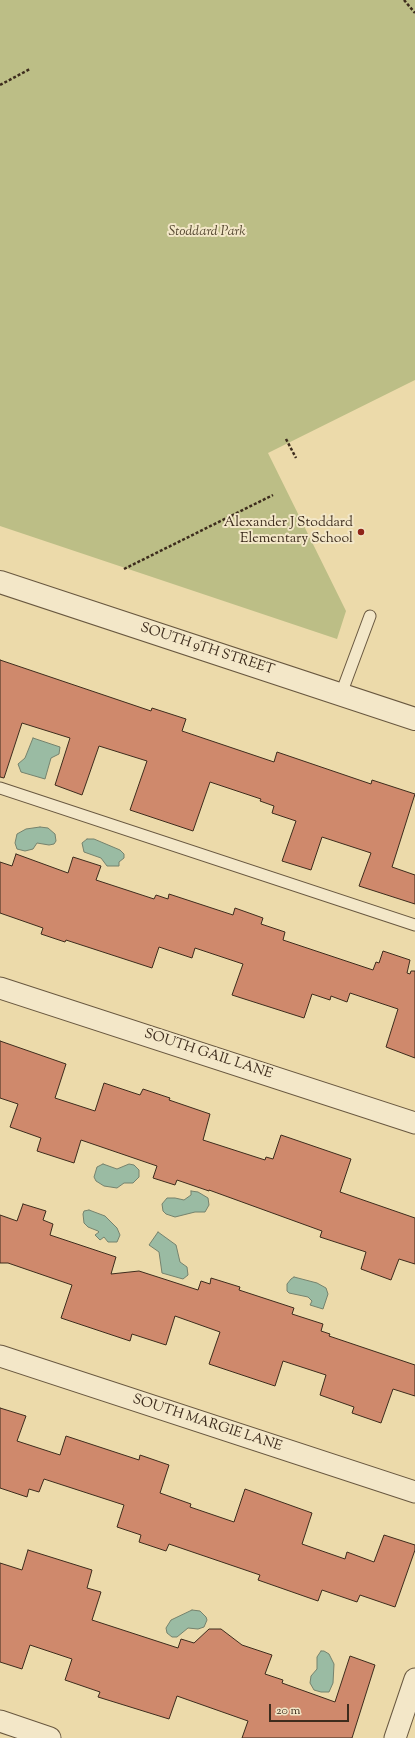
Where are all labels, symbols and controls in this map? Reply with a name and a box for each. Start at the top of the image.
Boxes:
park label: Stoddard Park [169,225,245,241]
place label: Alexander J Stoddard Elementary School [224,516,353,548]
marker: Alexander J Stoddard Elementary School [356,527,366,537]
street label: SOUTH 9TH STREET [138,620,276,680]
street label: SOUTH GAIL LANE [142,1026,274,1084]
street label: SOUTH MARGIE LANE [130,1392,284,1456]
scale bar [271,1696,351,1722]
text: 20 m [276,1702,300,1720]

